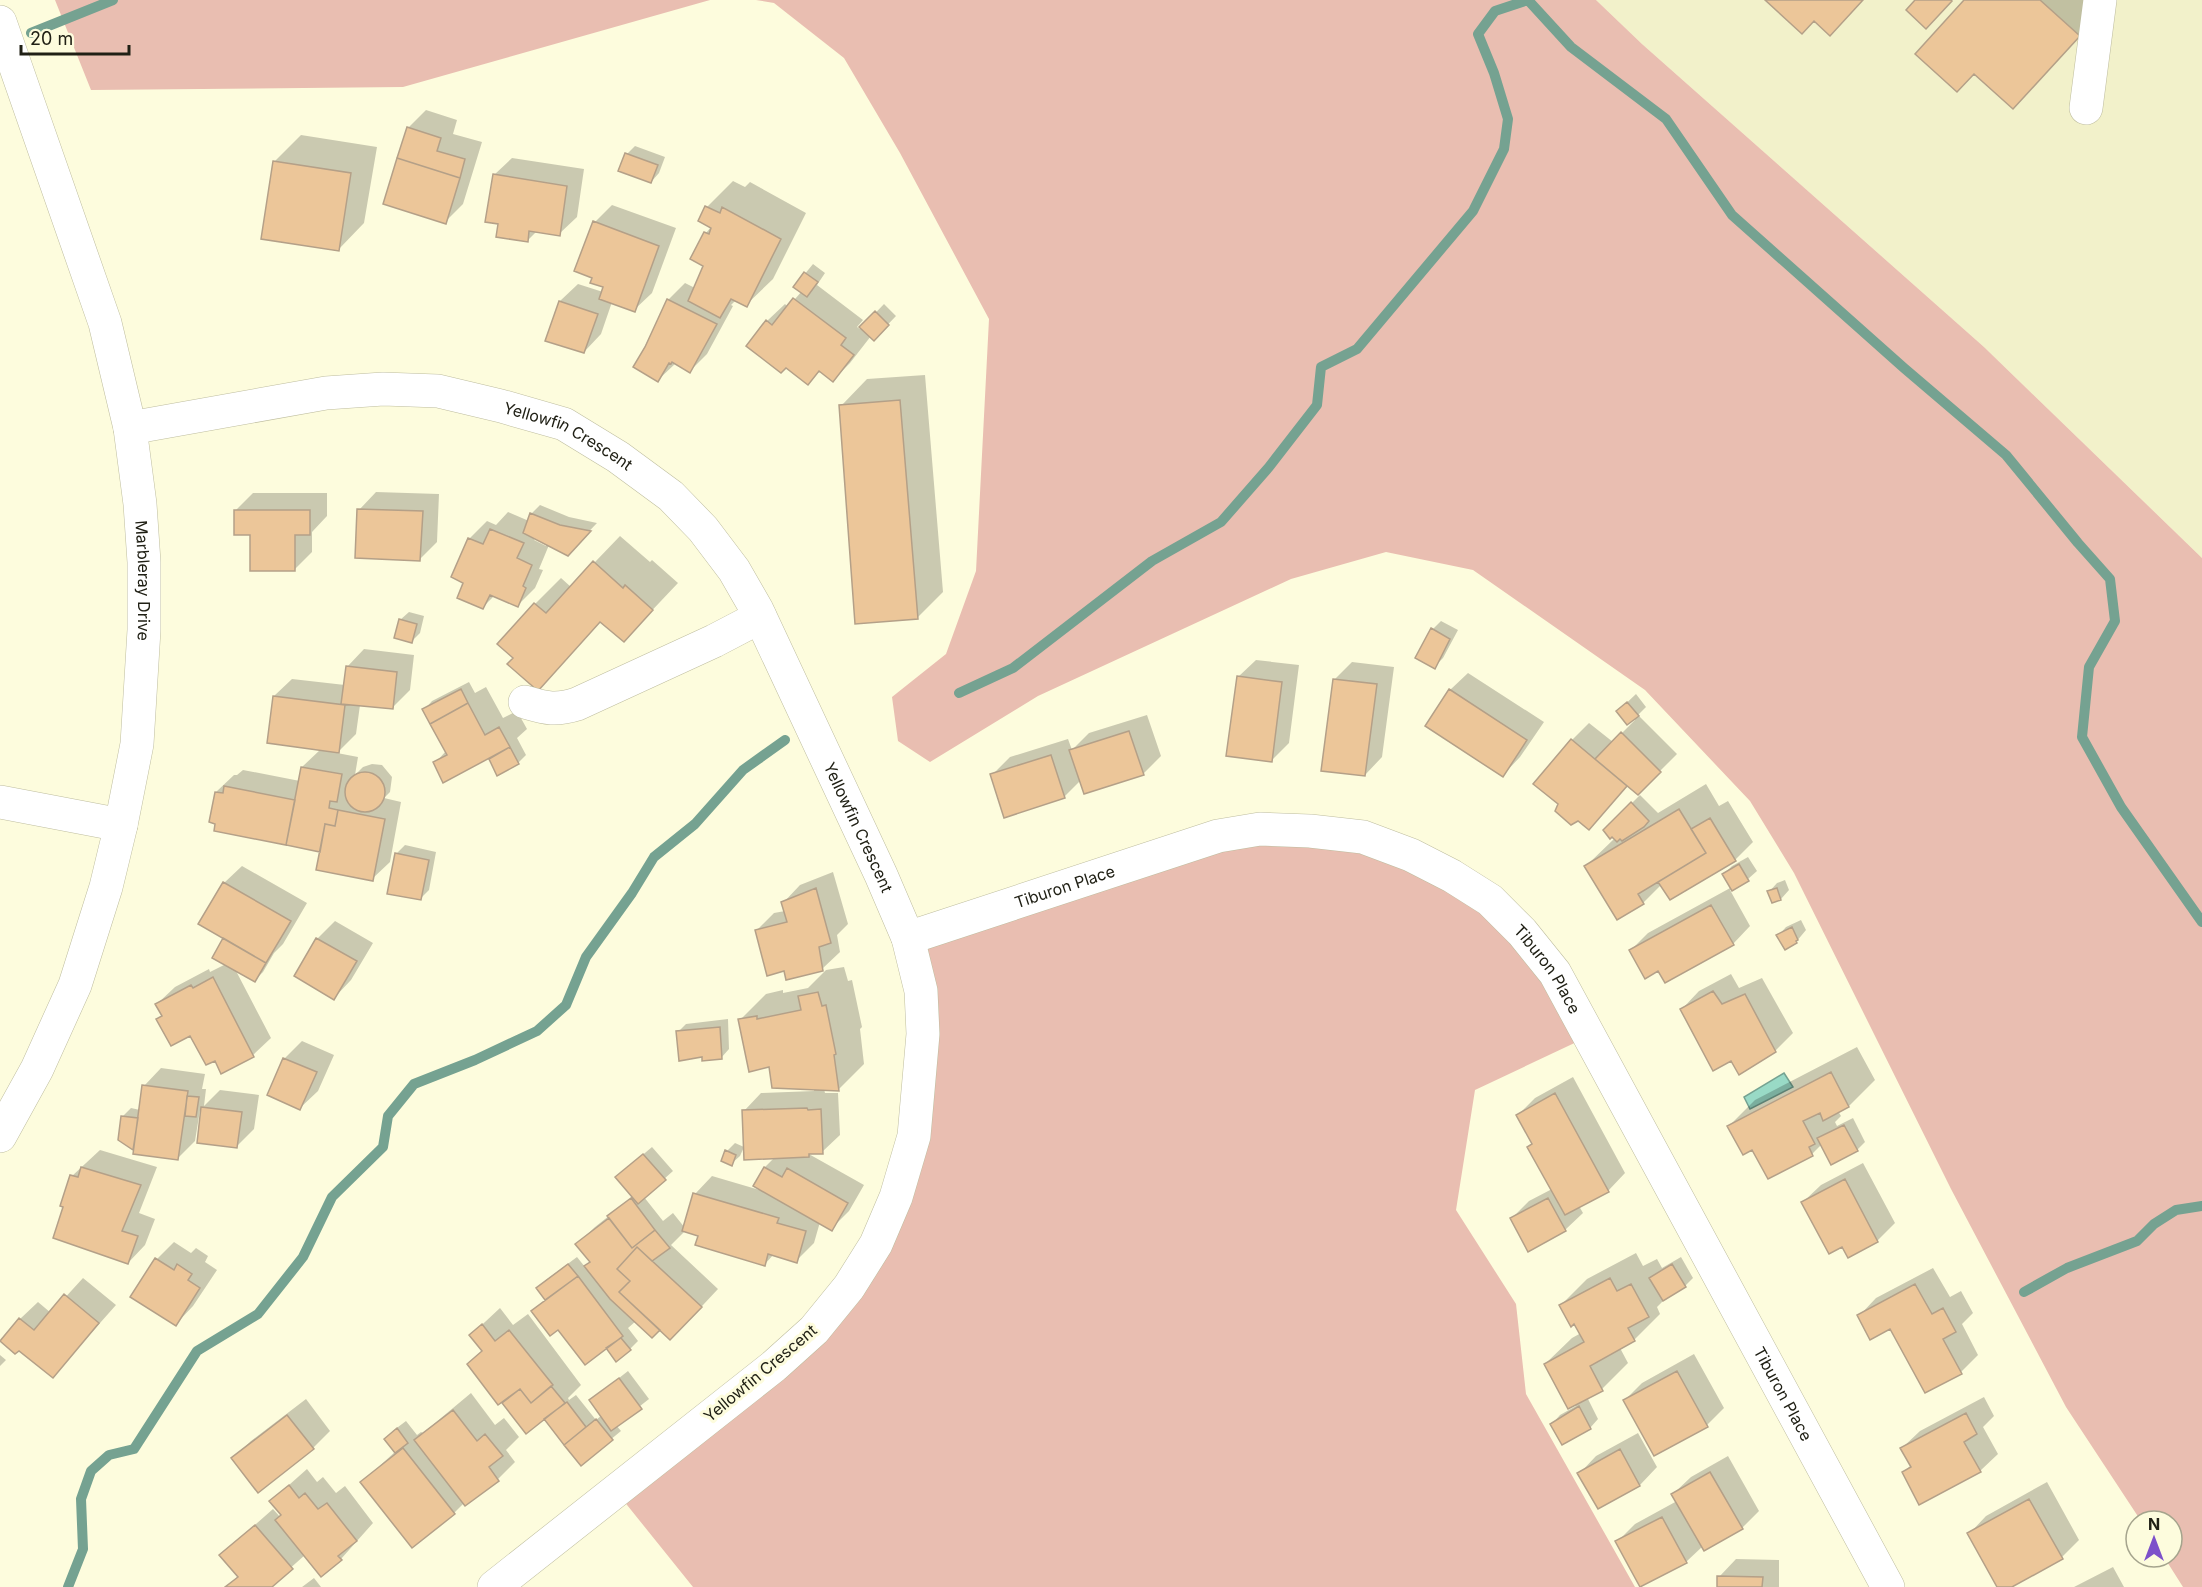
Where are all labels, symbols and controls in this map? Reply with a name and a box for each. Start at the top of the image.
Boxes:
scale bar [21,18,129,56]
text: 20 m [30,28,73,49]
street label: Yellowfin Crescent [501,397,637,474]
street label: Marbleray Drive [131,520,154,641]
street label: Yellowfin Crescent [820,759,897,895]
street label: Tiburon Place [1012,861,1117,912]
street label: Tiburon Place [1510,920,1585,1017]
street label: Yellowfin Crescent [699,1320,821,1426]
street label: Tiburon Place [1749,1343,1817,1444]
north arrow [2124,1509,2184,1569]
text: N [2148,1514,2160,1534]

